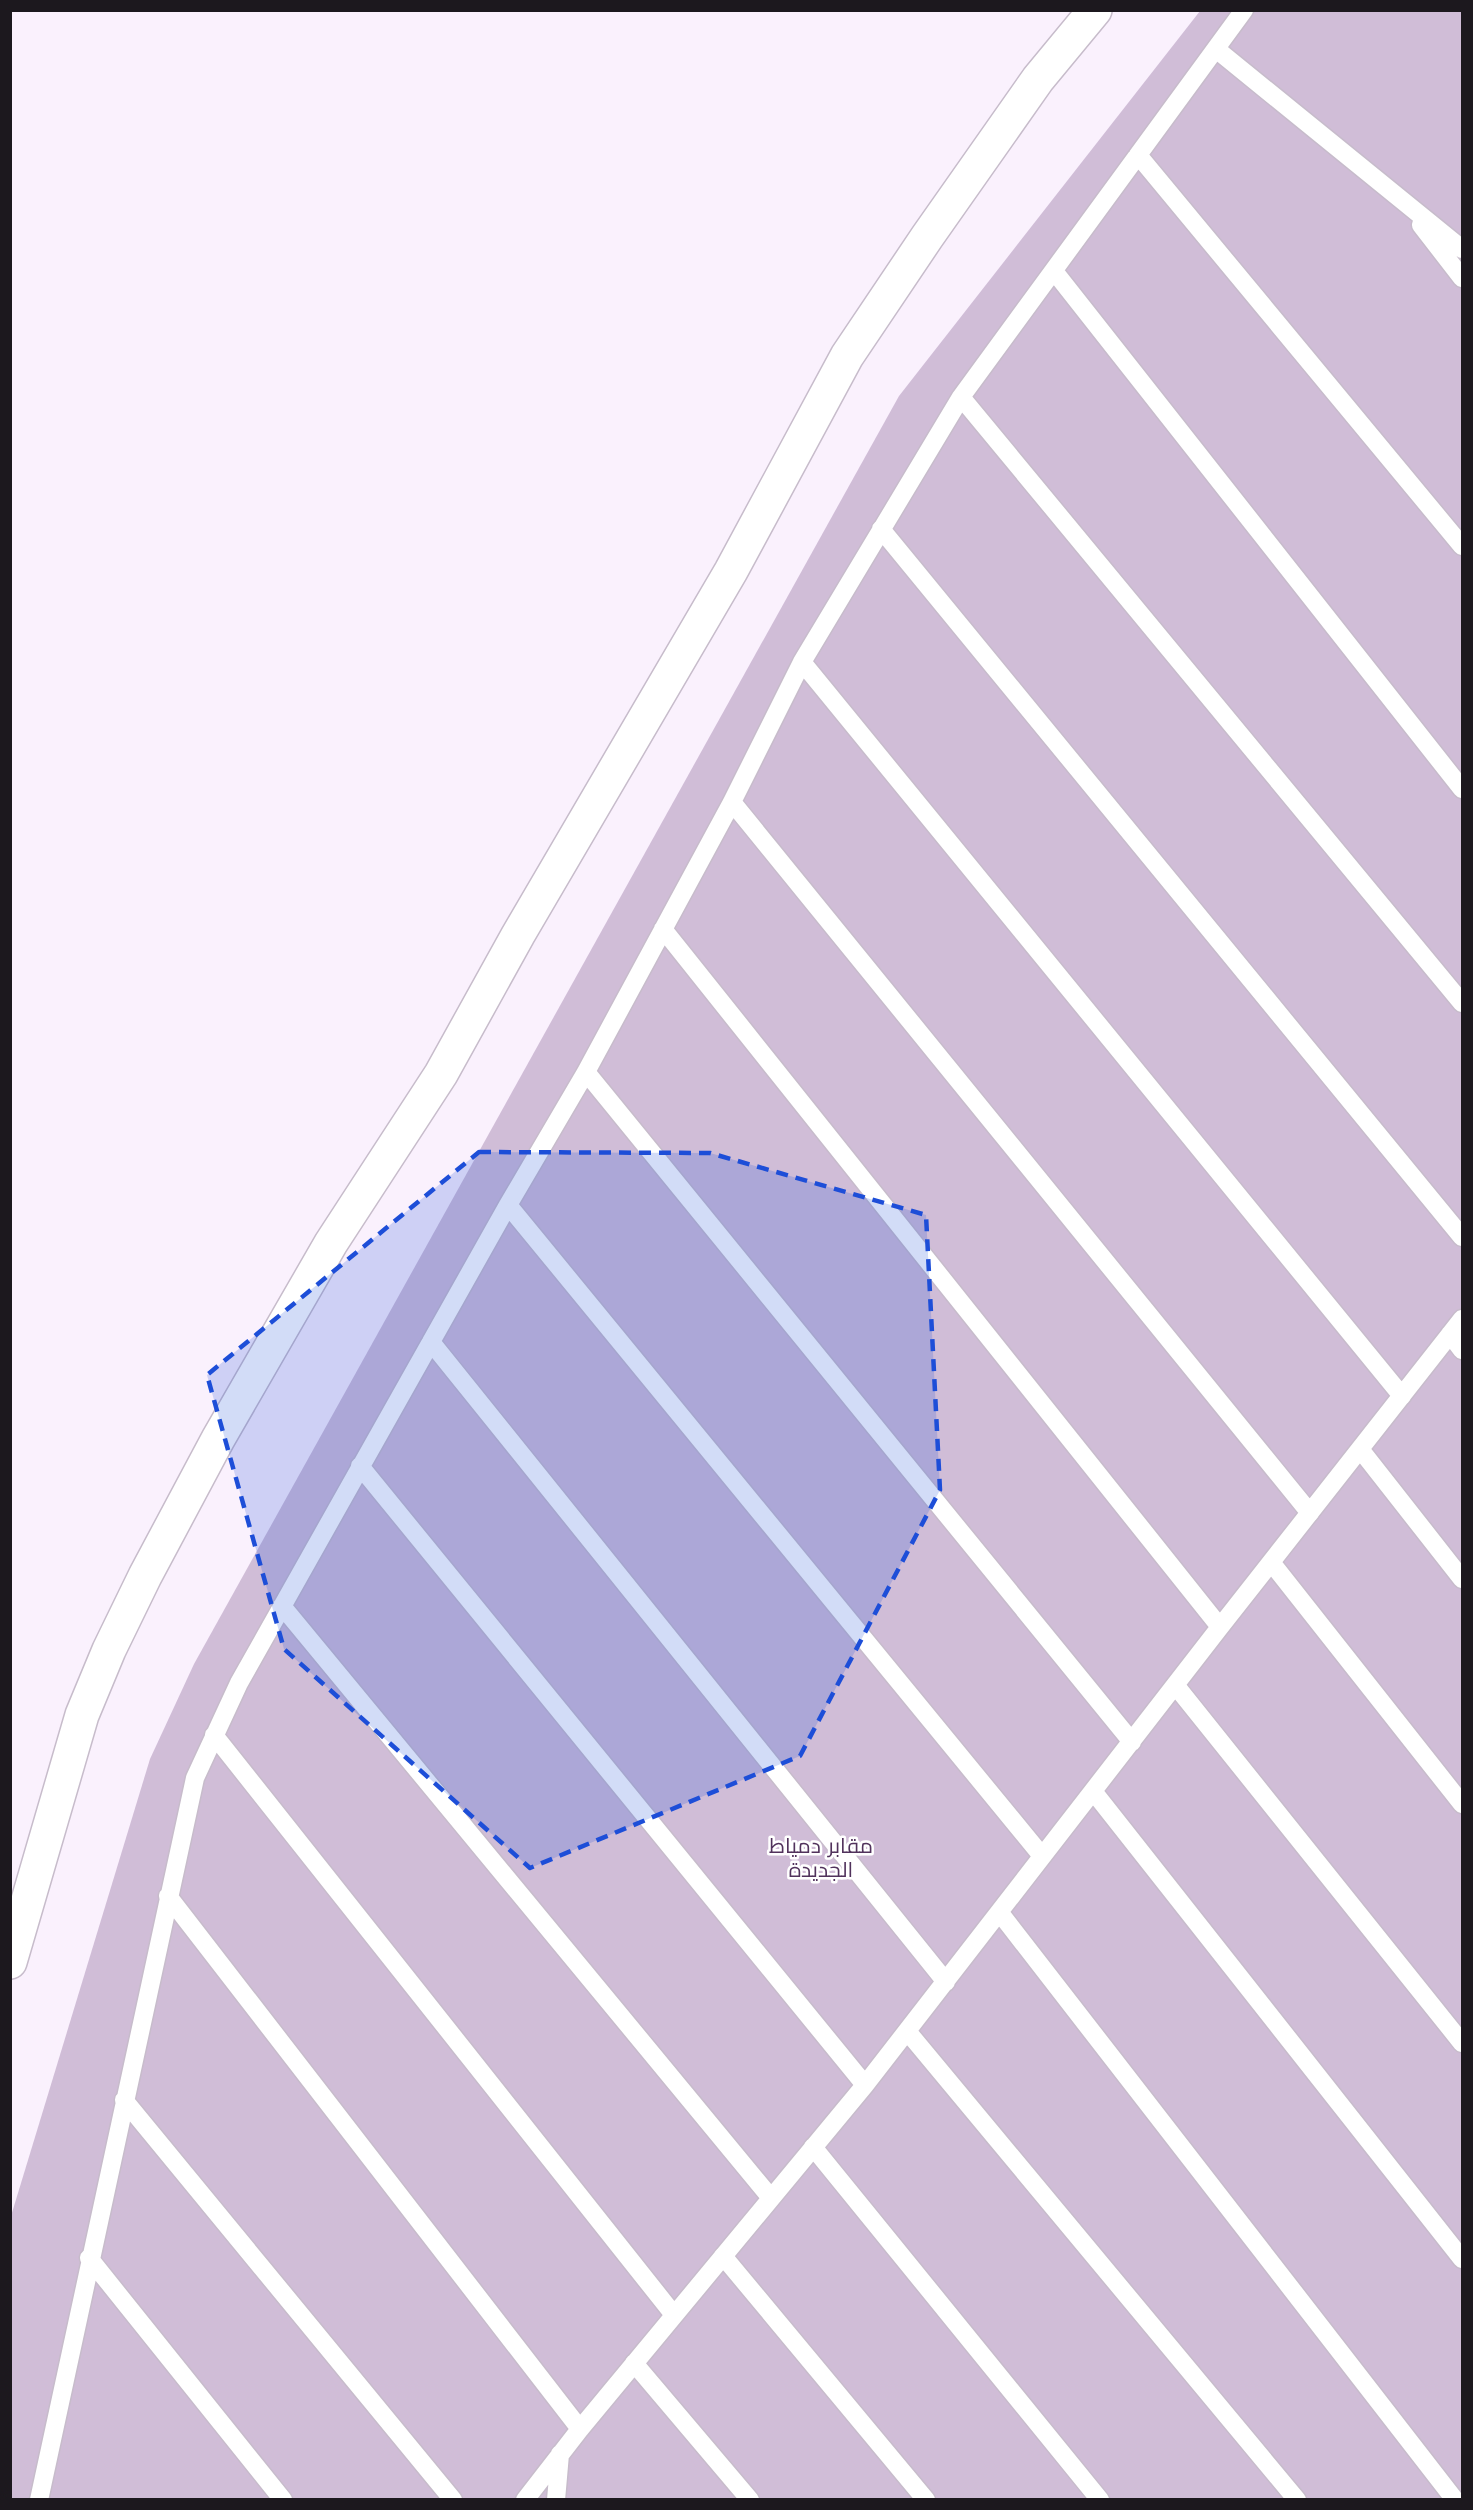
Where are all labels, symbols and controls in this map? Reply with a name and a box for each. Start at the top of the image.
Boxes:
park label: مقابر دمياط الجديدة [769,1833,873,1882]

